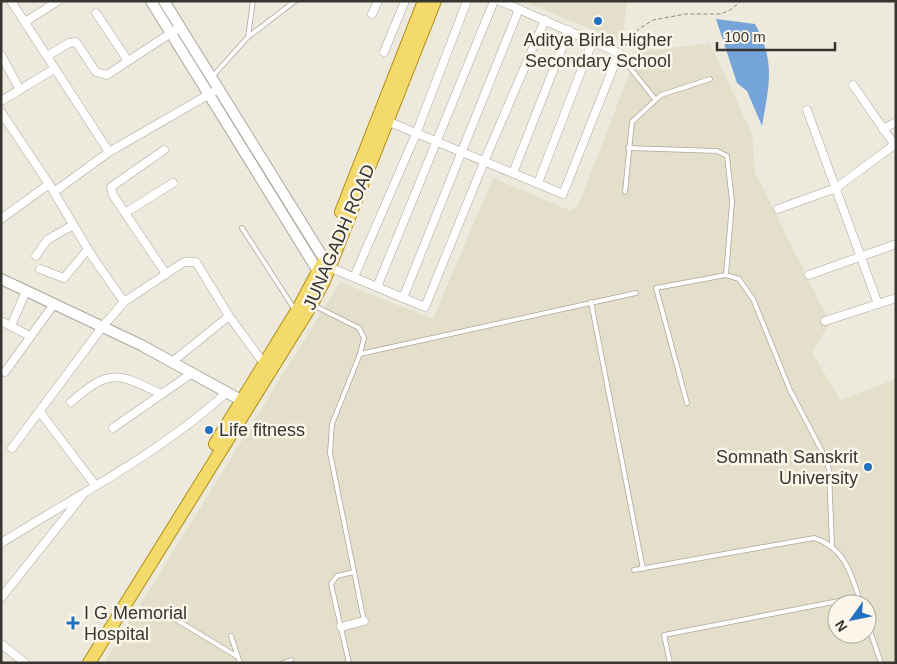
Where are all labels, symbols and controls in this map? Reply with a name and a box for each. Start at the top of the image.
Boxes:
marker: Aditya Birla Higher Secondary School [592,15,604,27]
scale bar [717,20,834,52]
text: 100 m [724,28,766,45]
place label: Aditya Birla Higher Secondary School [523,30,673,71]
street label: JUNAGADH ROAD [299,161,379,313]
place label: Life fitness [219,420,305,440]
marker: Life fitness [203,424,215,436]
place label: Somnath Sanskrit University [716,447,858,488]
marker: Somnath Sanskrit University [862,461,874,473]
north arrow [827,594,877,644]
place label: I G Memorial Hospital [84,603,187,644]
marker: I G Memorial Hospital [66,616,80,630]
text: N [832,617,851,635]

